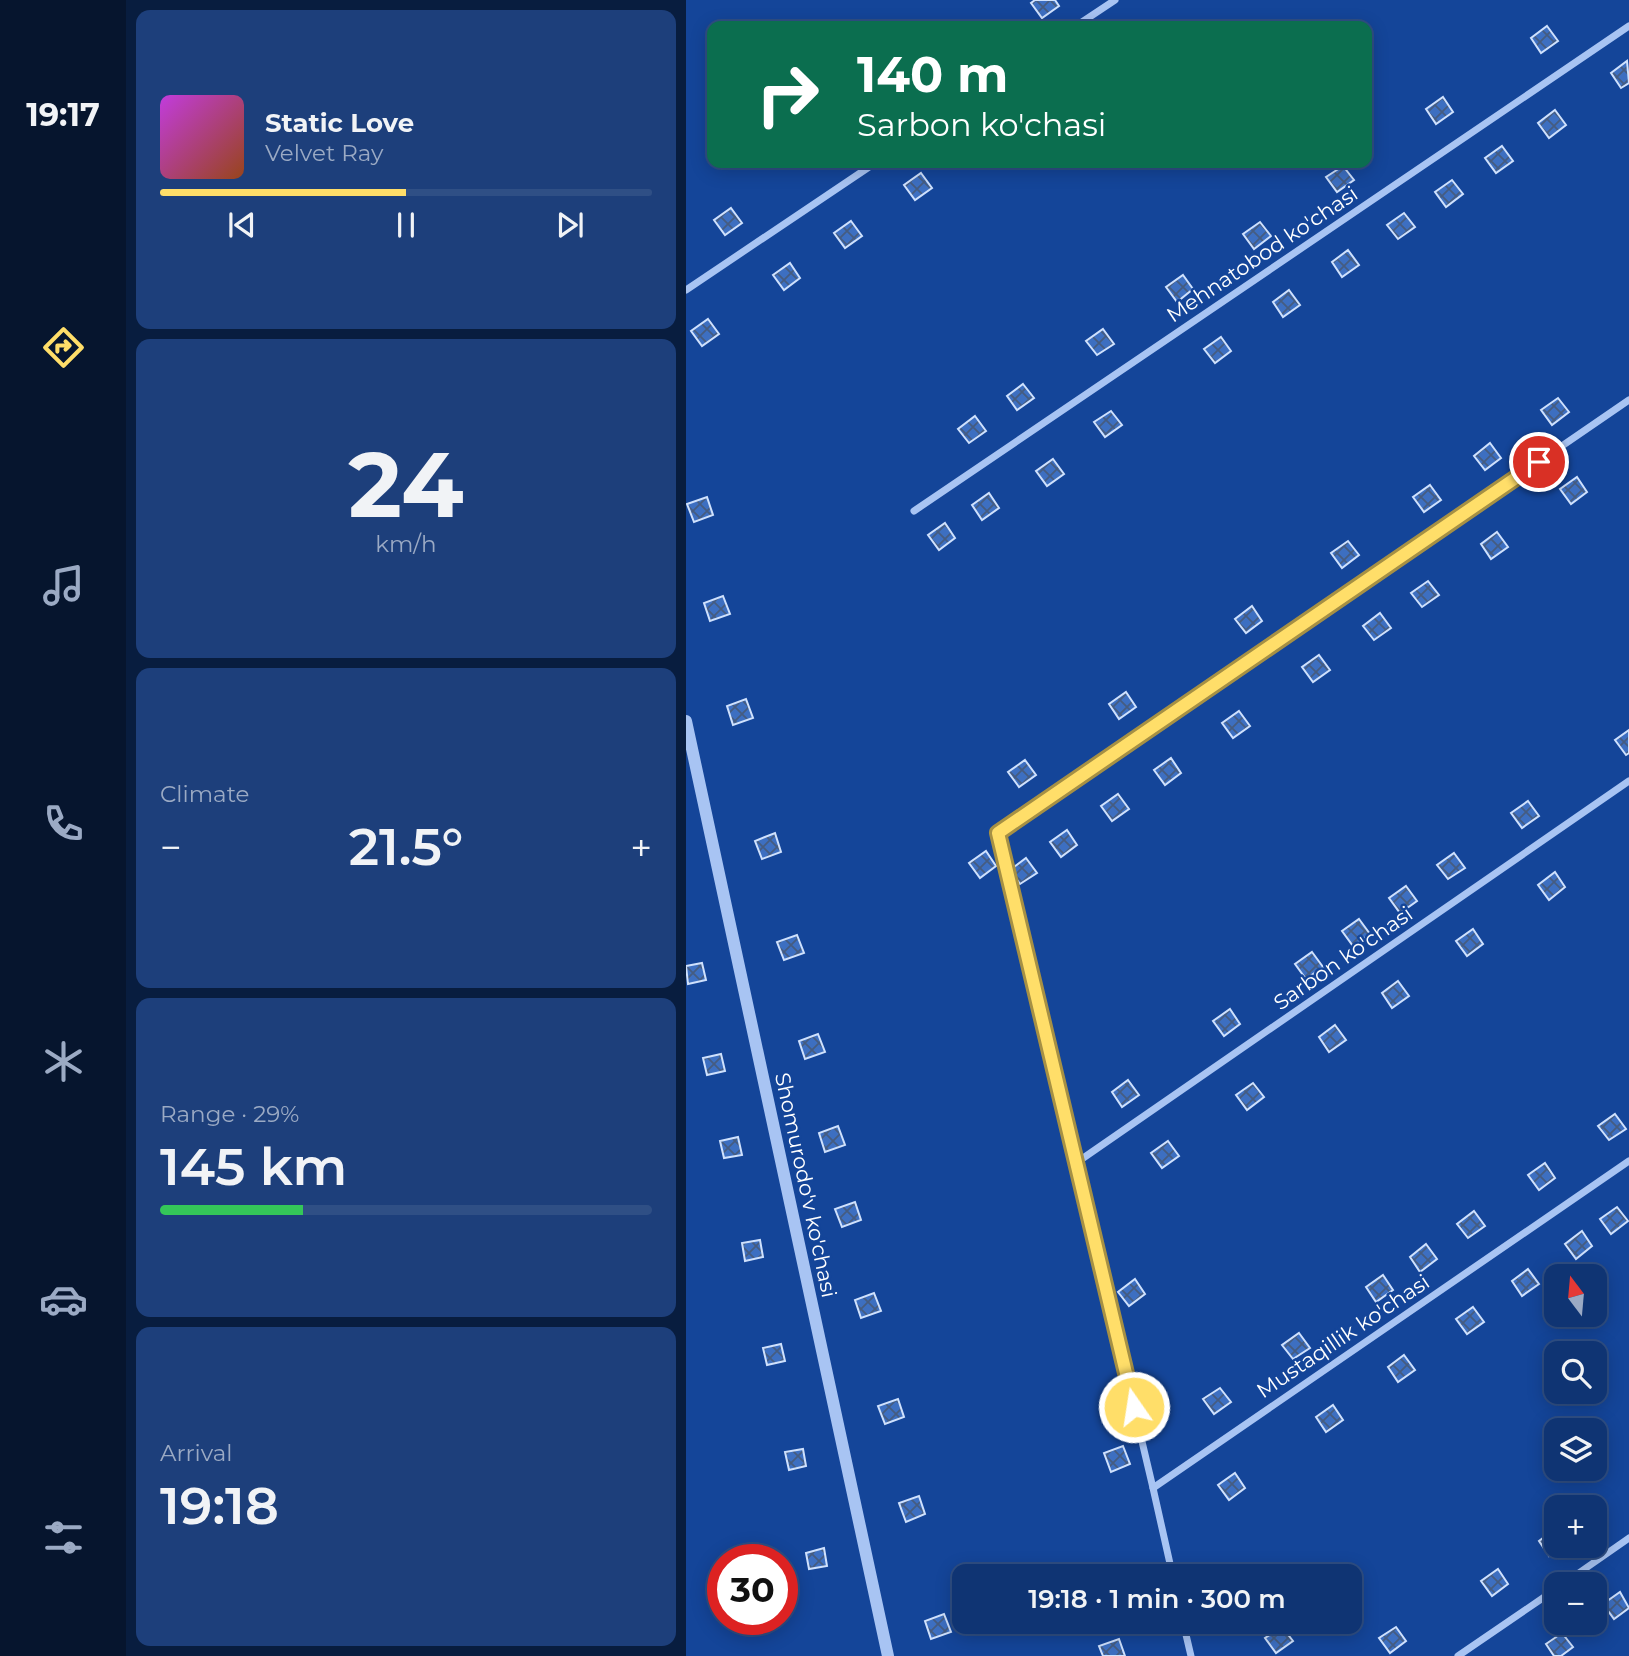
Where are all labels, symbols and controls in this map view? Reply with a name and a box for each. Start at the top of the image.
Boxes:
text: 140 m [857,45,1009,104]
icon: right [742,49,833,140]
text: 19:17 [26,95,100,134]
text: Sarbon ko'chasi [857,105,1106,144]
text: Static Love [265,107,414,139]
text: Velvet Ray [265,139,383,167]
street label: Mehnatobod ko'chasi [1162,181,1362,327]
icon: previous [223,206,261,244]
icon: pause [387,206,425,244]
icon: next [551,206,589,244]
icon: directions [39,323,88,372]
text: 24 [348,429,464,540]
pin [1509,432,1569,492]
icon: arrive [1520,443,1558,481]
text: km/h [375,530,437,558]
icon: music [39,561,88,610]
text: Climate [160,780,249,808]
icon: phone [39,799,88,848]
text: 21.5° [349,815,463,878]
text: − [160,824,182,871]
text: + [630,824,652,871]
street label: Sarbon ko'chasi [1269,901,1417,1015]
icon: climate [39,1037,88,1086]
street label: Shomurodo'v ko'chasi [770,1070,842,1300]
text: Range · 29% [160,1100,299,1128]
text: 145 km [160,1135,347,1198]
north arrow [1544,1264,1606,1326]
map controls [1544,1264,1607,1635]
street label: Mustaqillik ko'chasi [1252,1269,1434,1403]
icon: car [39,1275,88,1324]
button: search [1544,1341,1607,1404]
position arrow [1097,1370,1171,1444]
button: layers [1544,1418,1607,1481]
text: Arrival [160,1439,233,1467]
text: 19:18 [160,1474,279,1537]
button: + [1544,1495,1607,1558]
icon: filters [39,1513,88,1562]
speed limit sign: 30 [707,1544,798,1635]
button: − [1544,1572,1607,1635]
text: 19:18 · 1 min · 300 m [1028,1583,1286,1615]

